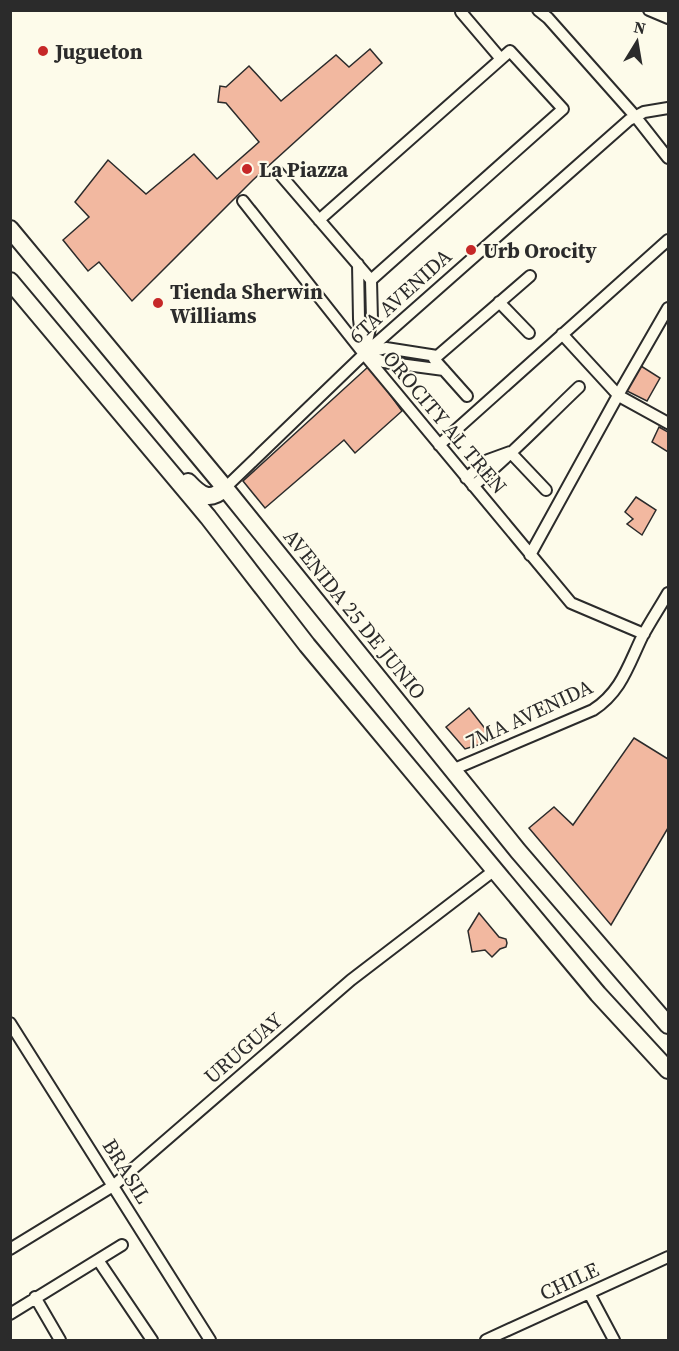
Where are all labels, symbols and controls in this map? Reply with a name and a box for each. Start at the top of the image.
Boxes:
north arrow [607,12,667,72]
text: N [632,15,648,39]
place label: Jugueton [53,37,143,66]
marker: Jugueton [36,44,50,58]
place label: La Piazza [259,155,349,184]
marker: La Piazza [240,162,254,176]
place label: Urb Orocity [483,236,597,265]
street label: 6TA AVENIDA [342,242,458,350]
marker: Urb Orocity [464,243,478,257]
place label: Tienda Sherwin Williams [170,277,323,330]
marker: Tienda Sherwin Williams [151,296,165,310]
street label: OROCITY AL TREN [376,344,514,500]
street label: AVENIDA 25 DE JUNIO [277,523,433,705]
street label: 7MA AVENIDA [461,672,597,756]
street label: URUGUAY [197,1005,289,1090]
street label: BRASIL [96,1133,158,1209]
street label: CHILE [535,1255,603,1307]

